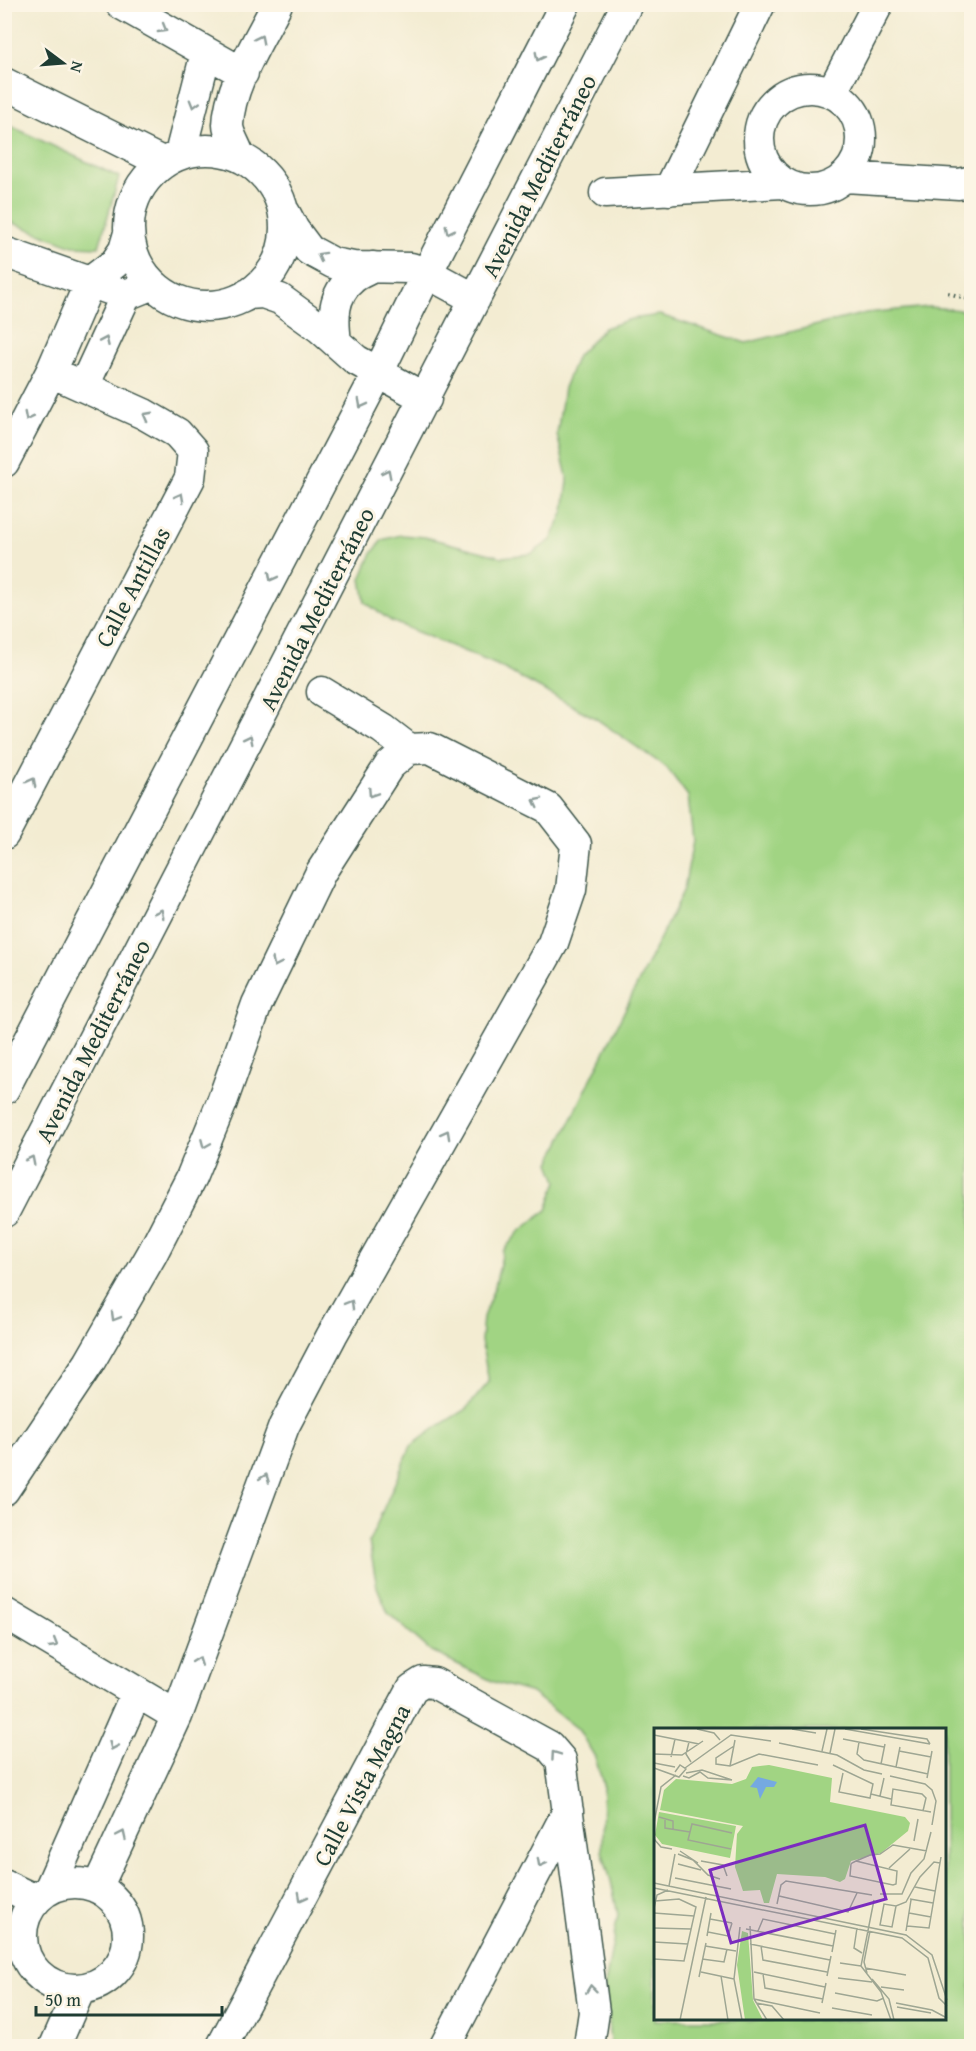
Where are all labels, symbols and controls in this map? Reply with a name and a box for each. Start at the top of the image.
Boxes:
one-way arrow [157,22,167,33]
north arrow [33,33,93,93]
one-way arrow [253,34,264,45]
one-way arrow [534,50,546,61]
text: N [64,59,90,76]
street label: Avenida Mediterráneo [472,68,605,284]
one-way arrow [189,98,201,109]
one-way arrow [445,224,457,235]
one-way arrow [317,252,327,263]
one-way arrow [98,336,110,347]
one-way arrow [358,398,369,409]
one-way arrow [24,411,35,421]
one-way arrow [143,412,153,423]
one-way arrow [380,469,391,479]
one-way arrow [173,493,184,504]
street label: Avenida Mediterráneo [250,501,383,717]
street label: Calle Antillas [86,520,179,653]
one-way arrow [268,571,279,581]
one-way arrow [242,735,253,746]
one-way arrow [24,777,36,788]
one-way arrow [368,786,379,797]
one-way arrow [532,798,543,809]
one-way arrow [152,908,164,919]
street label: Avenida Mediterráneo [26,933,159,1149]
one-way arrow [271,956,283,967]
one-way arrow [439,1130,450,1140]
one-way arrow [200,1138,212,1149]
one-way arrow [24,1156,36,1167]
one-way arrow [343,1299,355,1310]
one-way arrow [111,1311,123,1321]
one-way arrow [258,1474,270,1485]
one-way arrow [48,1636,58,1648]
one-way arrow [191,1657,203,1668]
street label: Calle Vista Magna [304,1697,419,1872]
inset map [654,1728,946,2021]
one-way arrow [108,1740,120,1751]
one-way arrow [551,1750,562,1761]
one-way arrow [114,1830,126,1841]
one-way arrow [537,1856,548,1867]
one-way arrow [298,1890,309,1901]
scale bar [36,1979,222,2017]
one-way arrow [585,1984,598,1993]
text: 50 m [45,1986,81,2013]

